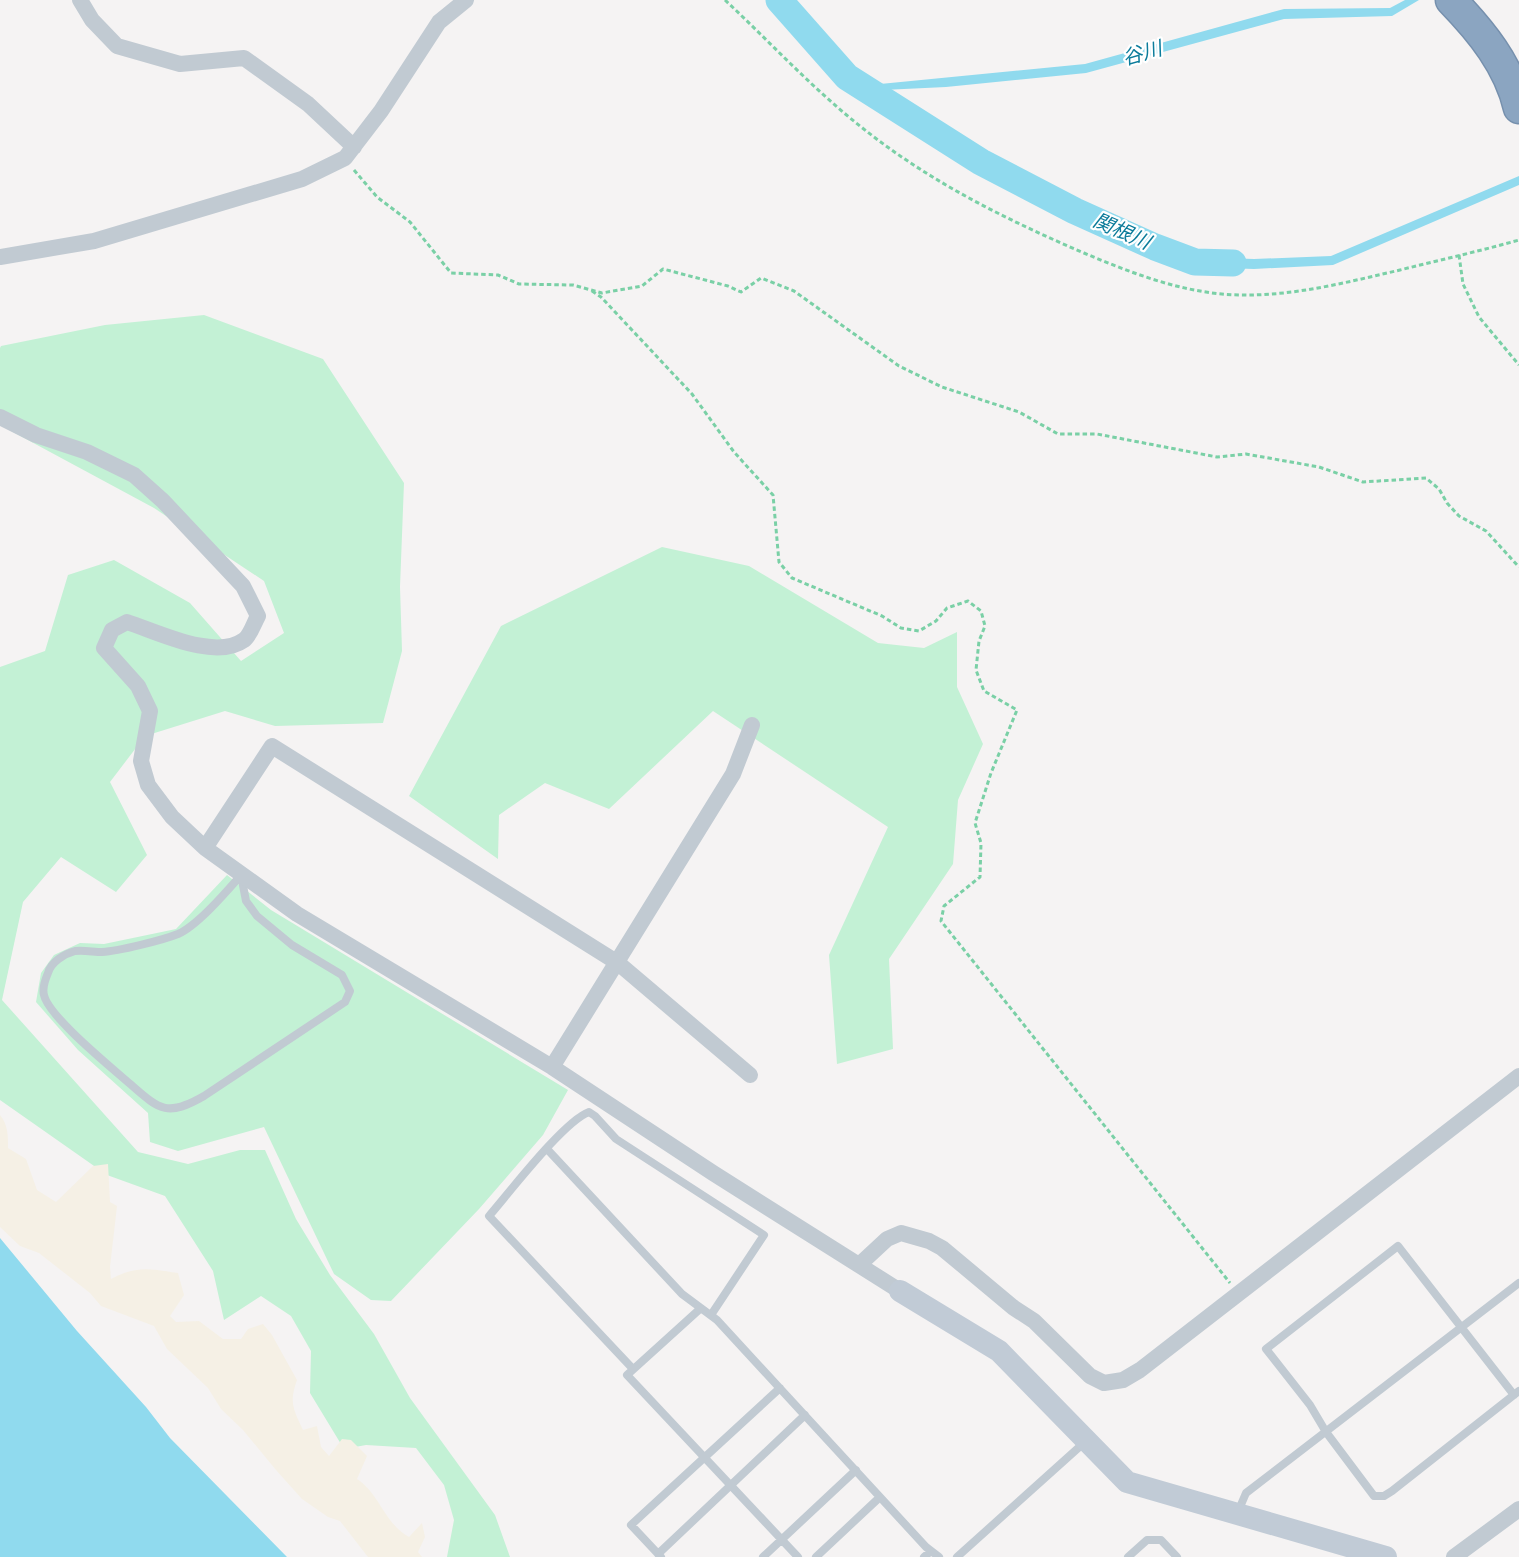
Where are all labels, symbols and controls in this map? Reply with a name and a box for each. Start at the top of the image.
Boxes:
water label: 谷川 [1120,36,1167,73]
water label: 関根川 [1088,209,1156,258]

